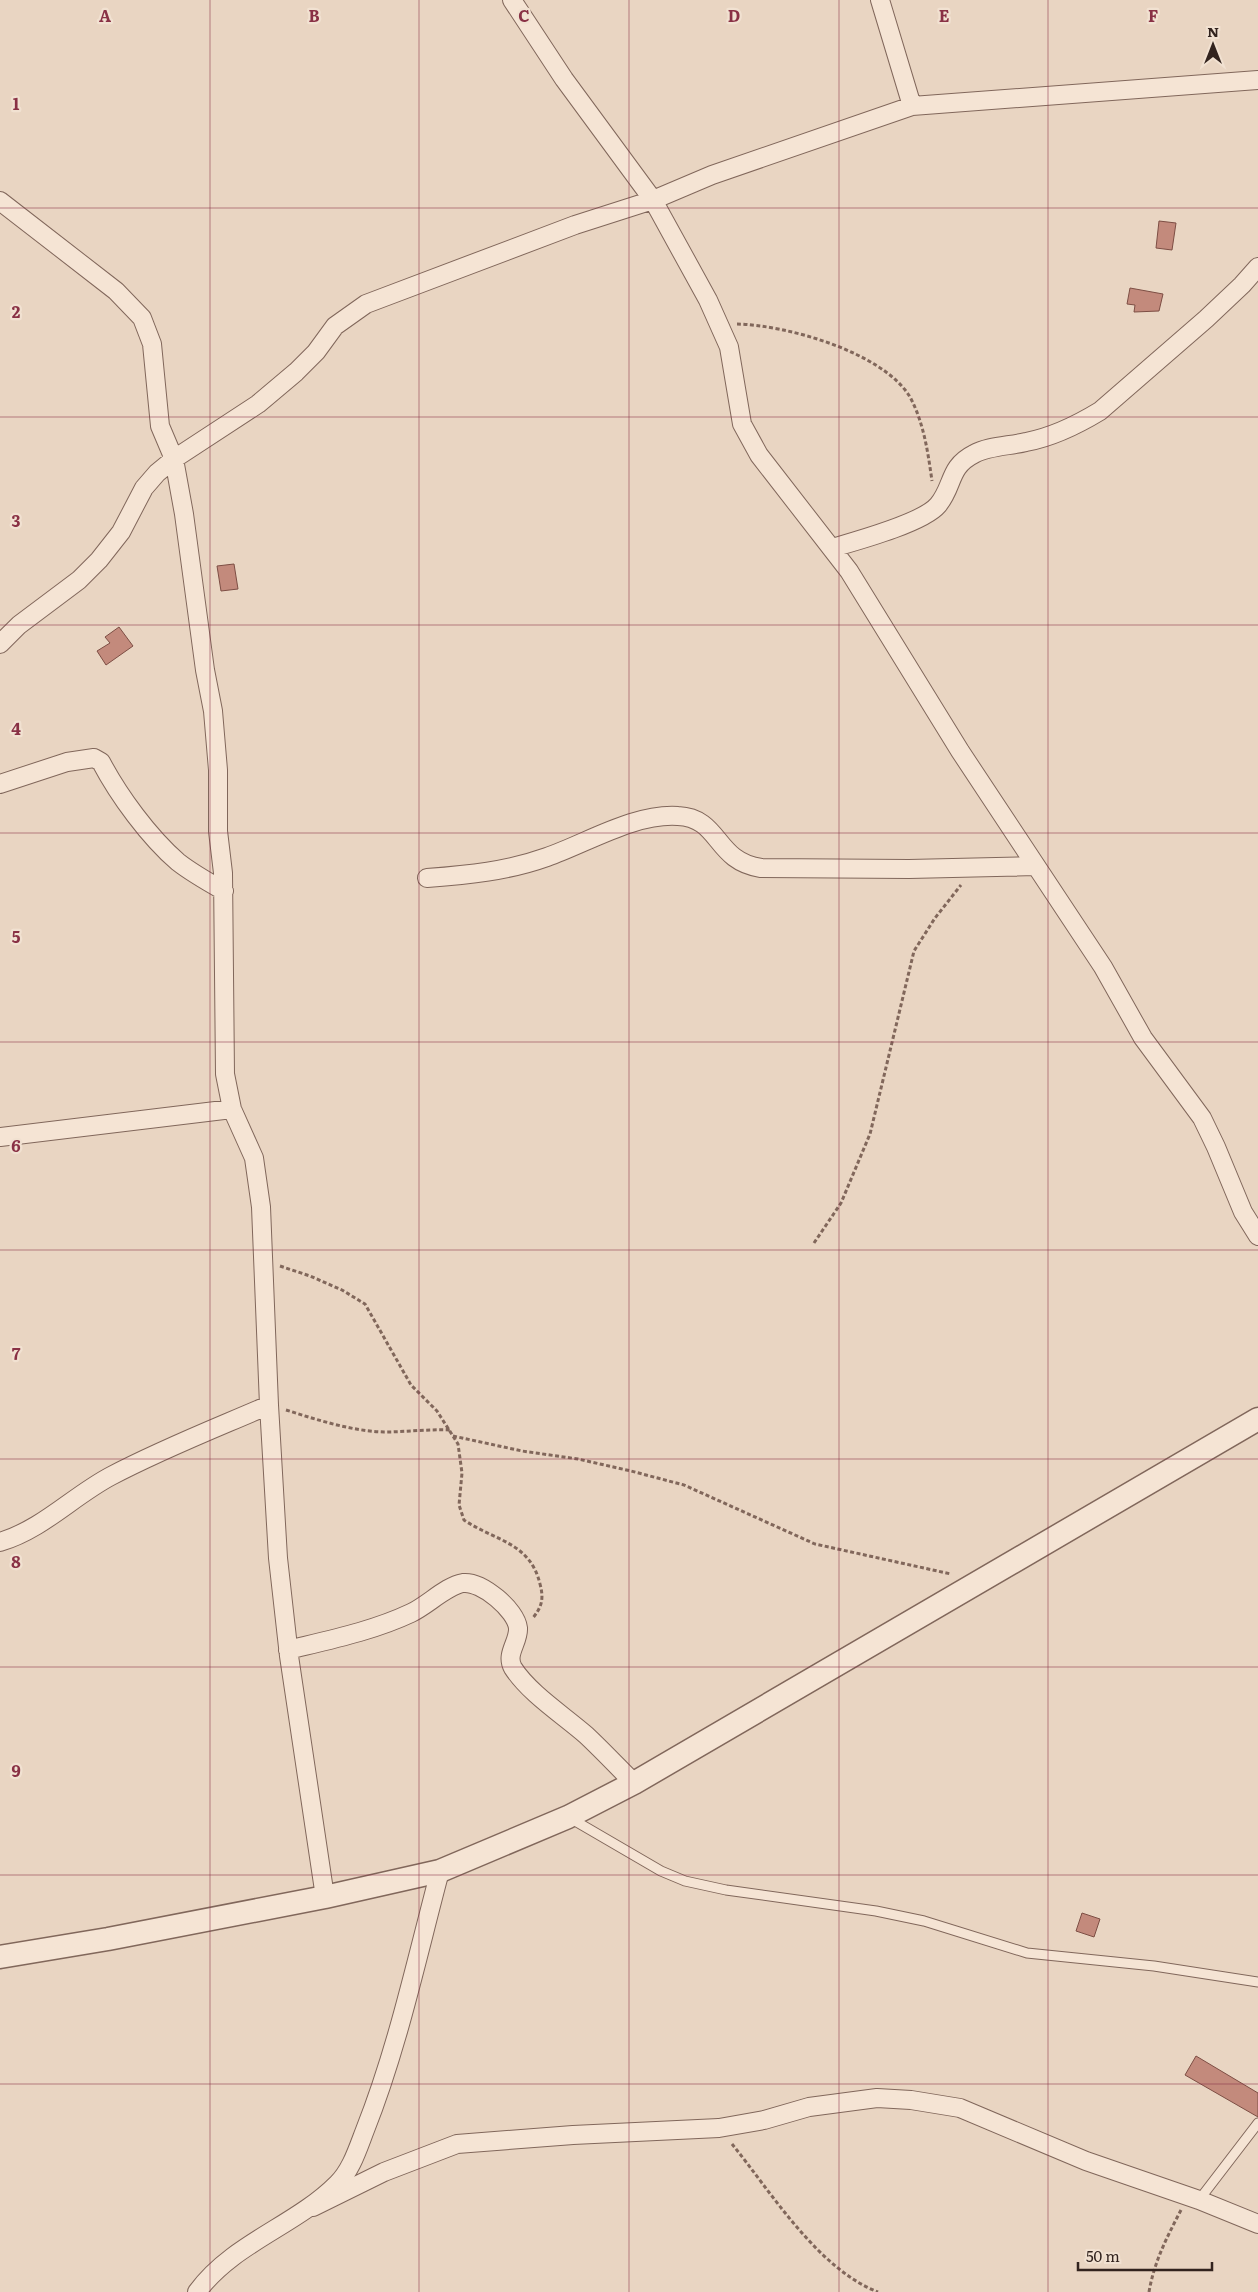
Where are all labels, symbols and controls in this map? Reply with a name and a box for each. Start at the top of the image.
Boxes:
text: A [99,3,111,27]
text: B [308,3,320,27]
text: C [518,3,530,27]
text: D [728,3,740,27]
text: E [939,3,950,27]
text: F [1148,3,1158,27]
north arrow [1188,20,1238,70]
text: N [1207,21,1219,41]
text: 1 [13,91,20,115]
text: 2 [12,299,21,323]
text: 3 [12,508,21,532]
text: 4 [11,716,21,740]
text: 5 [12,924,21,948]
text: 6 [11,1133,21,1157]
text: 7 [12,1341,21,1365]
text: 8 [11,1549,21,1573]
text: 9 [11,1758,21,1782]
scale bar [1078,2240,1212,2272]
text: 50 m [1086,2244,1120,2267]

